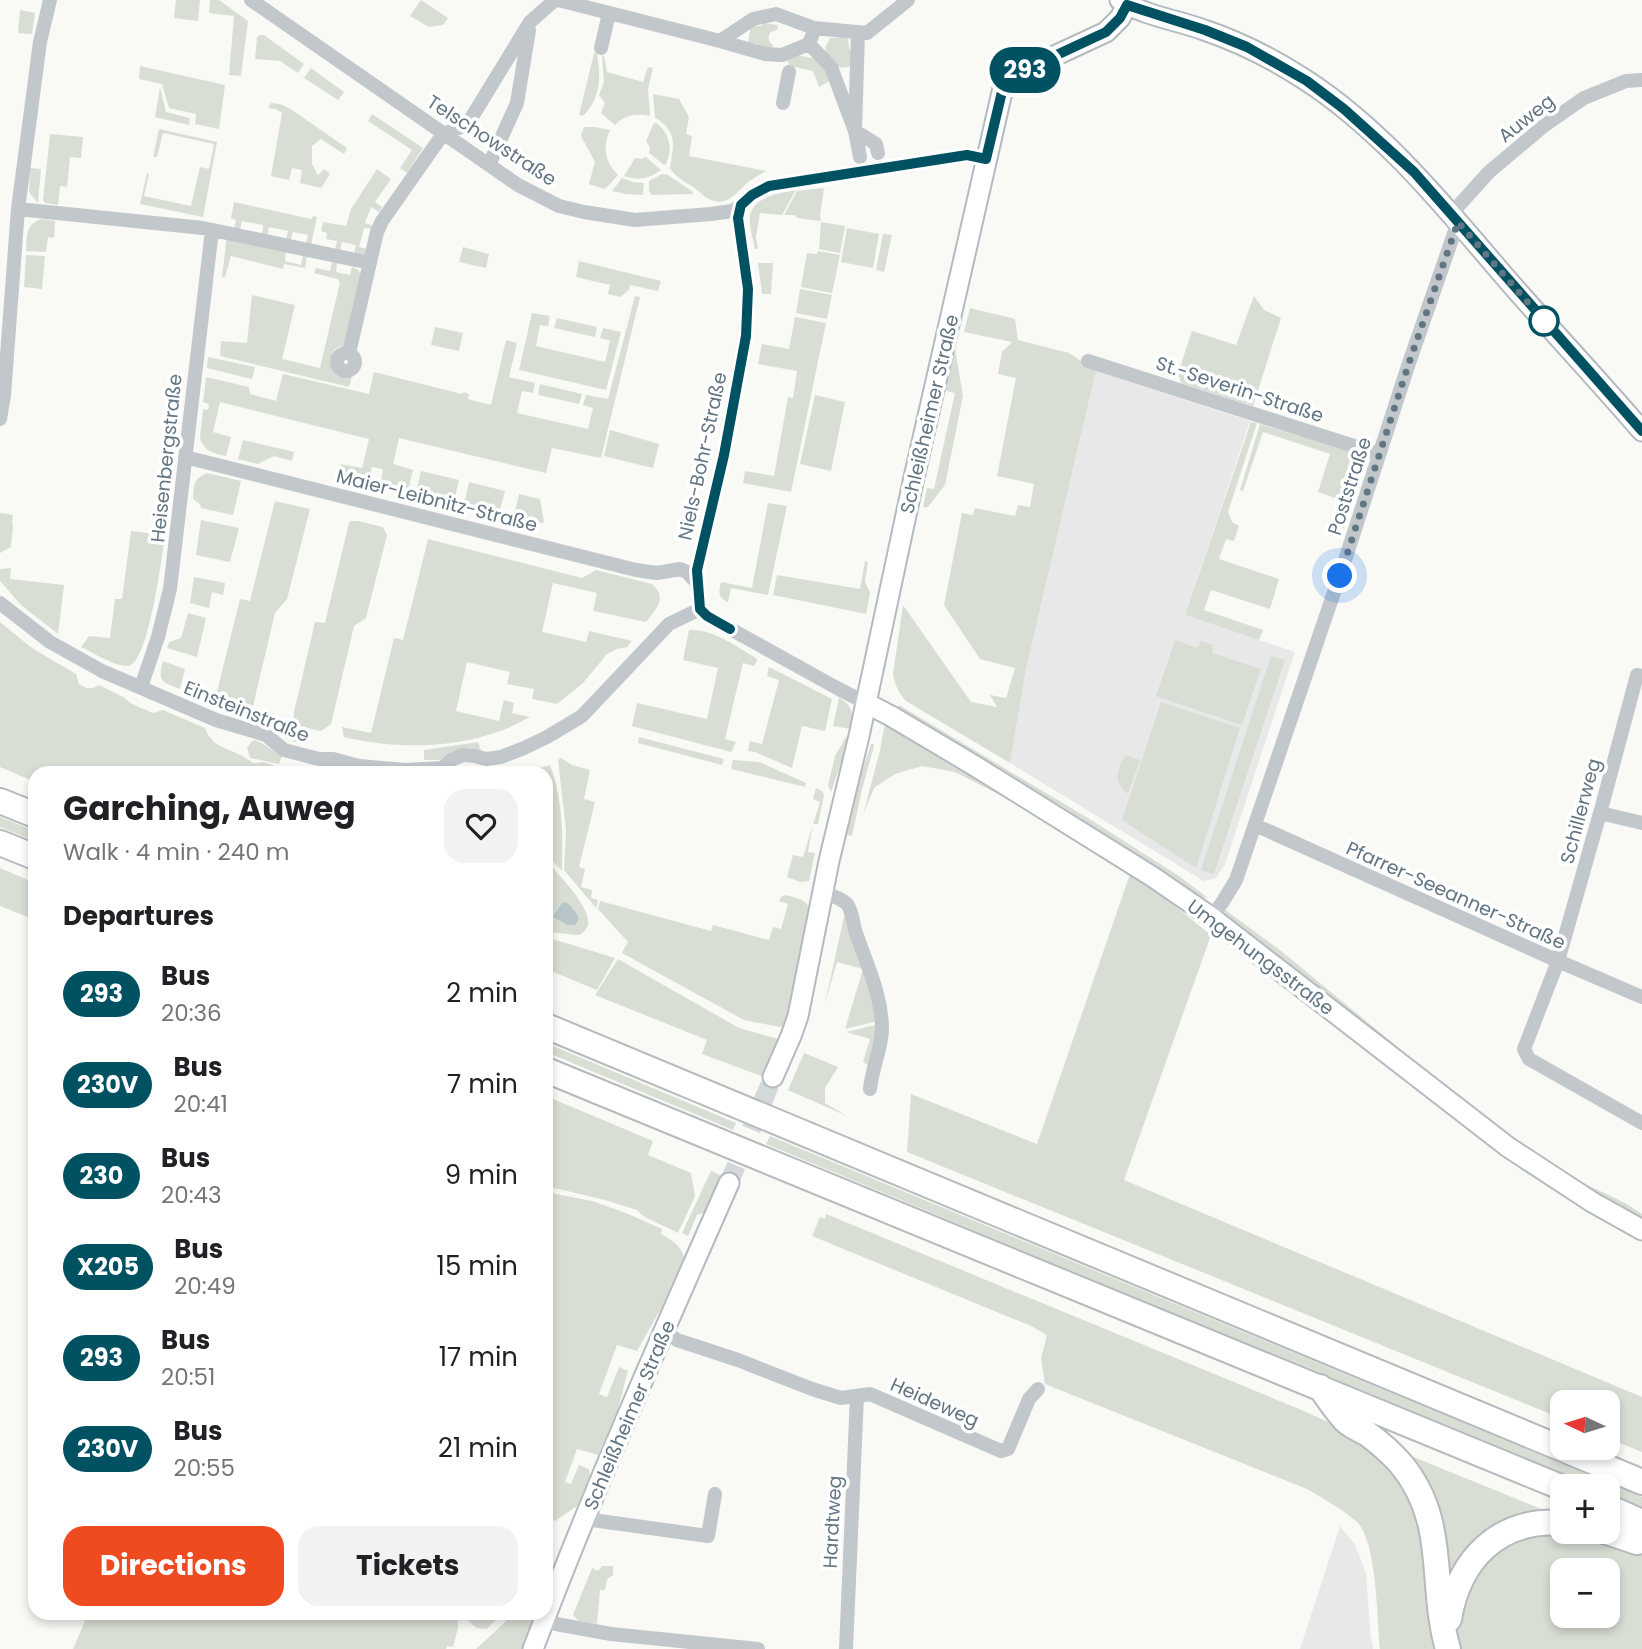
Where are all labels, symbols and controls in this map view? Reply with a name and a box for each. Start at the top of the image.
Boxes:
line badge: 293 [985,47,1065,93]
text: 293 [1004,53,1046,86]
street label: Telschowstraße [422,88,562,192]
street label: Auweg [1492,88,1560,149]
unlabelled marker [1529,306,1559,336]
street label: Schleißheimer Straße [893,312,966,516]
street label: St.-Severin-Straße [1152,350,1327,429]
street label: Niels-Bohr-Straße [671,370,733,543]
street label: Heisenbergstraße [144,372,189,544]
street label: Poststraße [1321,434,1378,539]
street label: Maier-Leibnitz-Straße [334,462,540,539]
your location [1322,558,1357,593]
street label: Einsteinstraße [180,674,314,749]
street label: Schillerweg [1553,755,1607,867]
text: Garching, Auweg [63,785,356,832]
button: heart [444,789,518,863]
street label: Pfarrer-Seeanner-Straße [1342,835,1570,956]
text: Walk · 4 min · 240 m [63,836,289,868]
street label: Umgehungsstraße [1182,893,1340,1022]
text: Departures [63,898,214,934]
text: Bus [161,958,210,994]
text: 2 min [446,975,518,1011]
text: 293 [80,977,123,1010]
text: 20:36 [161,997,222,1029]
text: Bus [173,1049,223,1085]
text: 7 min [447,1066,518,1102]
text: 230V [77,1068,138,1101]
text: 20:41 [173,1088,228,1120]
text: Bus [161,1140,210,1176]
text: 9 min [445,1157,518,1193]
text: 230 [80,1159,123,1192]
text: 20:43 [161,1179,222,1211]
text: Bus [174,1231,223,1267]
text: 15 min [437,1248,518,1284]
text: X205 [77,1250,139,1283]
text: 20:49 [174,1270,236,1302]
street label: Schleißheimer Straße [577,1316,682,1514]
text: Bus [161,1322,210,1358]
text: 17 min [439,1339,518,1375]
text: 293 [80,1341,123,1374]
text: 20:51 [161,1361,215,1393]
street label: Heideweg [886,1371,983,1434]
north arrow [1550,1390,1620,1460]
map controls [1550,1390,1620,1628]
text: Bus [173,1413,223,1449]
text: 21 min [438,1430,518,1466]
text: 230V [77,1432,138,1465]
text: 20:55 [173,1452,235,1484]
button: + [1550,1474,1620,1544]
street label: Hardtweg [817,1475,848,1569]
button: Directions [63,1526,284,1606]
button: Tickets [298,1526,518,1606]
button: − [1550,1558,1620,1628]

